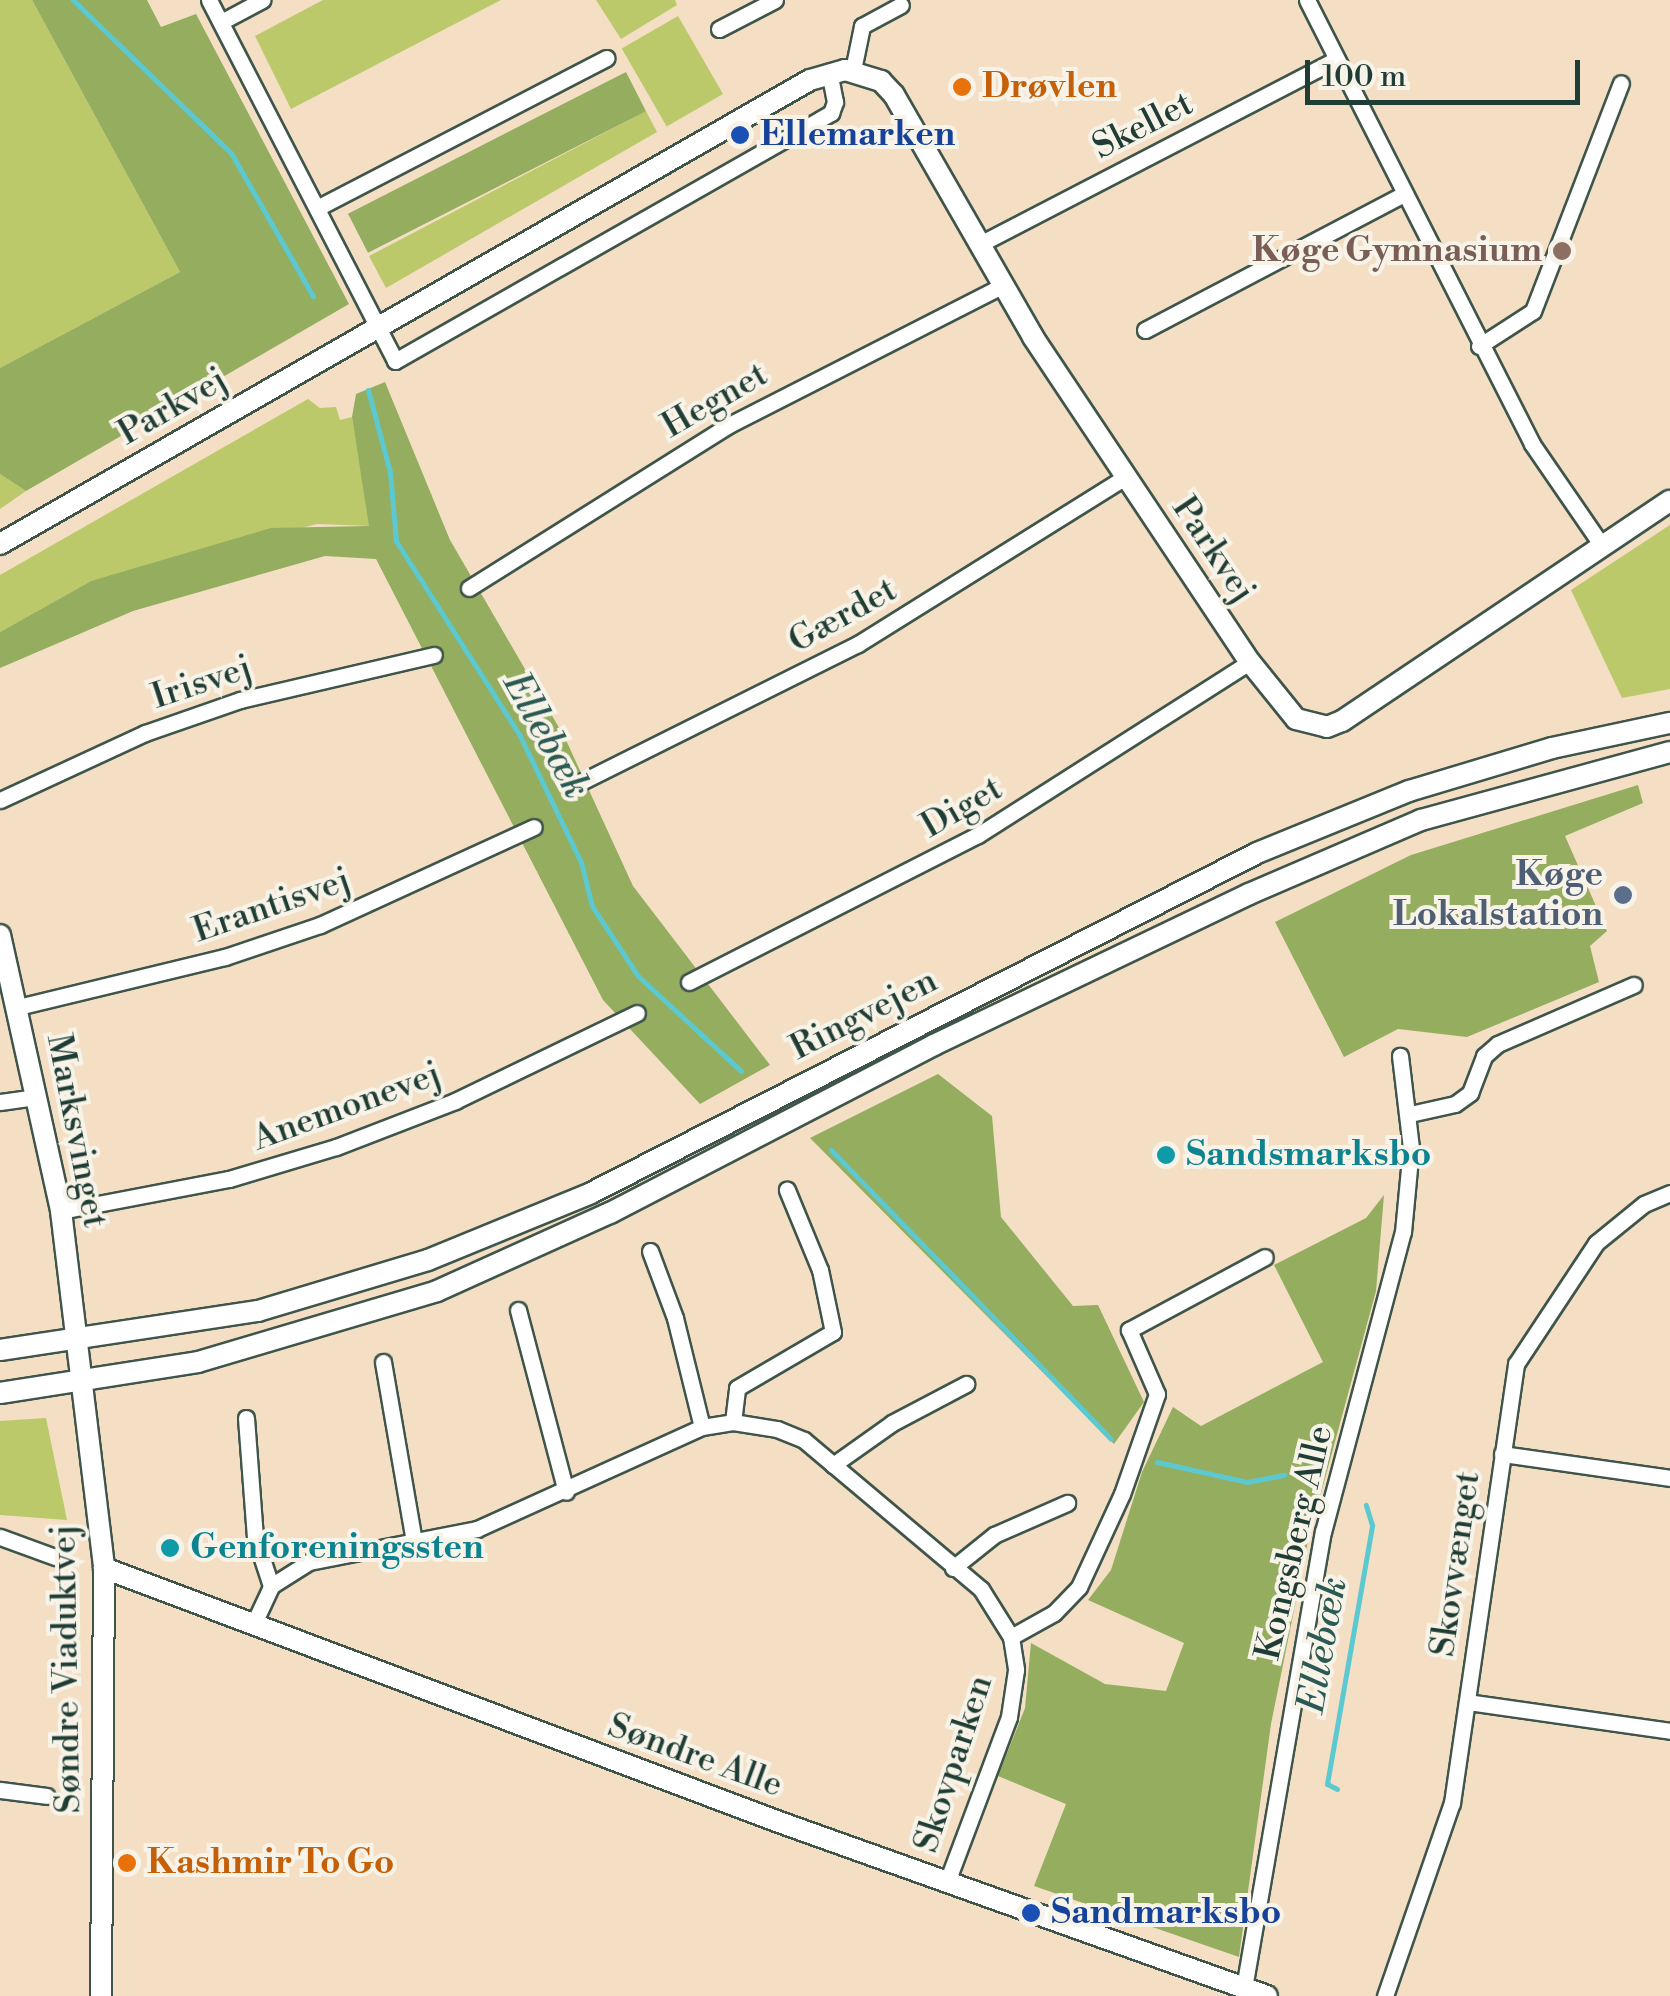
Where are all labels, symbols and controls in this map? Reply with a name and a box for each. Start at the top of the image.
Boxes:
scale bar [1310,40,1585,102]
text: 100 m [1322,58,1406,96]
place label: Drøvlen [982,66,1117,108]
marker: Drøvlen [951,76,973,98]
street label: Skellet [1086,83,1200,169]
place label: Ellemarken [760,114,955,156]
marker: Ellemarken [729,124,751,146]
place label: Køge Gymnasium [1252,230,1542,272]
marker: Køge Gymnasium [1551,240,1573,262]
street label: Hegnet [655,354,775,448]
street label: Parkvej [111,359,235,455]
street label: Parkvej [1162,489,1264,611]
street label: Gærdet [782,569,904,663]
street label: Irisvej [147,647,257,719]
water label: Ellebæk [493,665,599,807]
street label: Diget [914,768,1010,848]
place label: Køge Lokalstation [1393,854,1603,936]
street label: Erantisvej [188,859,356,953]
marker: Køge Lokalstation [1612,884,1634,906]
street label: Ringvejen [783,960,945,1070]
street label: Marksvinget [37,1030,115,1232]
street label: Anemonevej [247,1054,447,1160]
place label: Sandsmarksbo [1186,1134,1431,1176]
marker: Sandsmarksbo [1155,1144,1177,1166]
street label: Kongsberg Alle [1248,1422,1342,1664]
street label: Skovvænget [1422,1469,1490,1659]
street label: Søndre Viaduktvej [43,1524,91,1814]
place label: Genforeningssten [190,1527,484,1569]
marker: Genforeningssten [159,1537,181,1559]
water label: Ellebæk [1289,1574,1357,1716]
street label: Skovparken [906,1670,1002,1858]
street label: Søndre Alle [602,1705,788,1807]
place label: Kashmir To Go [147,1842,394,1884]
marker: Kashmir To Go [116,1852,138,1874]
place label: Sandmarksbo [1051,1892,1281,1934]
marker: Sandmarksbo [1020,1902,1042,1924]

